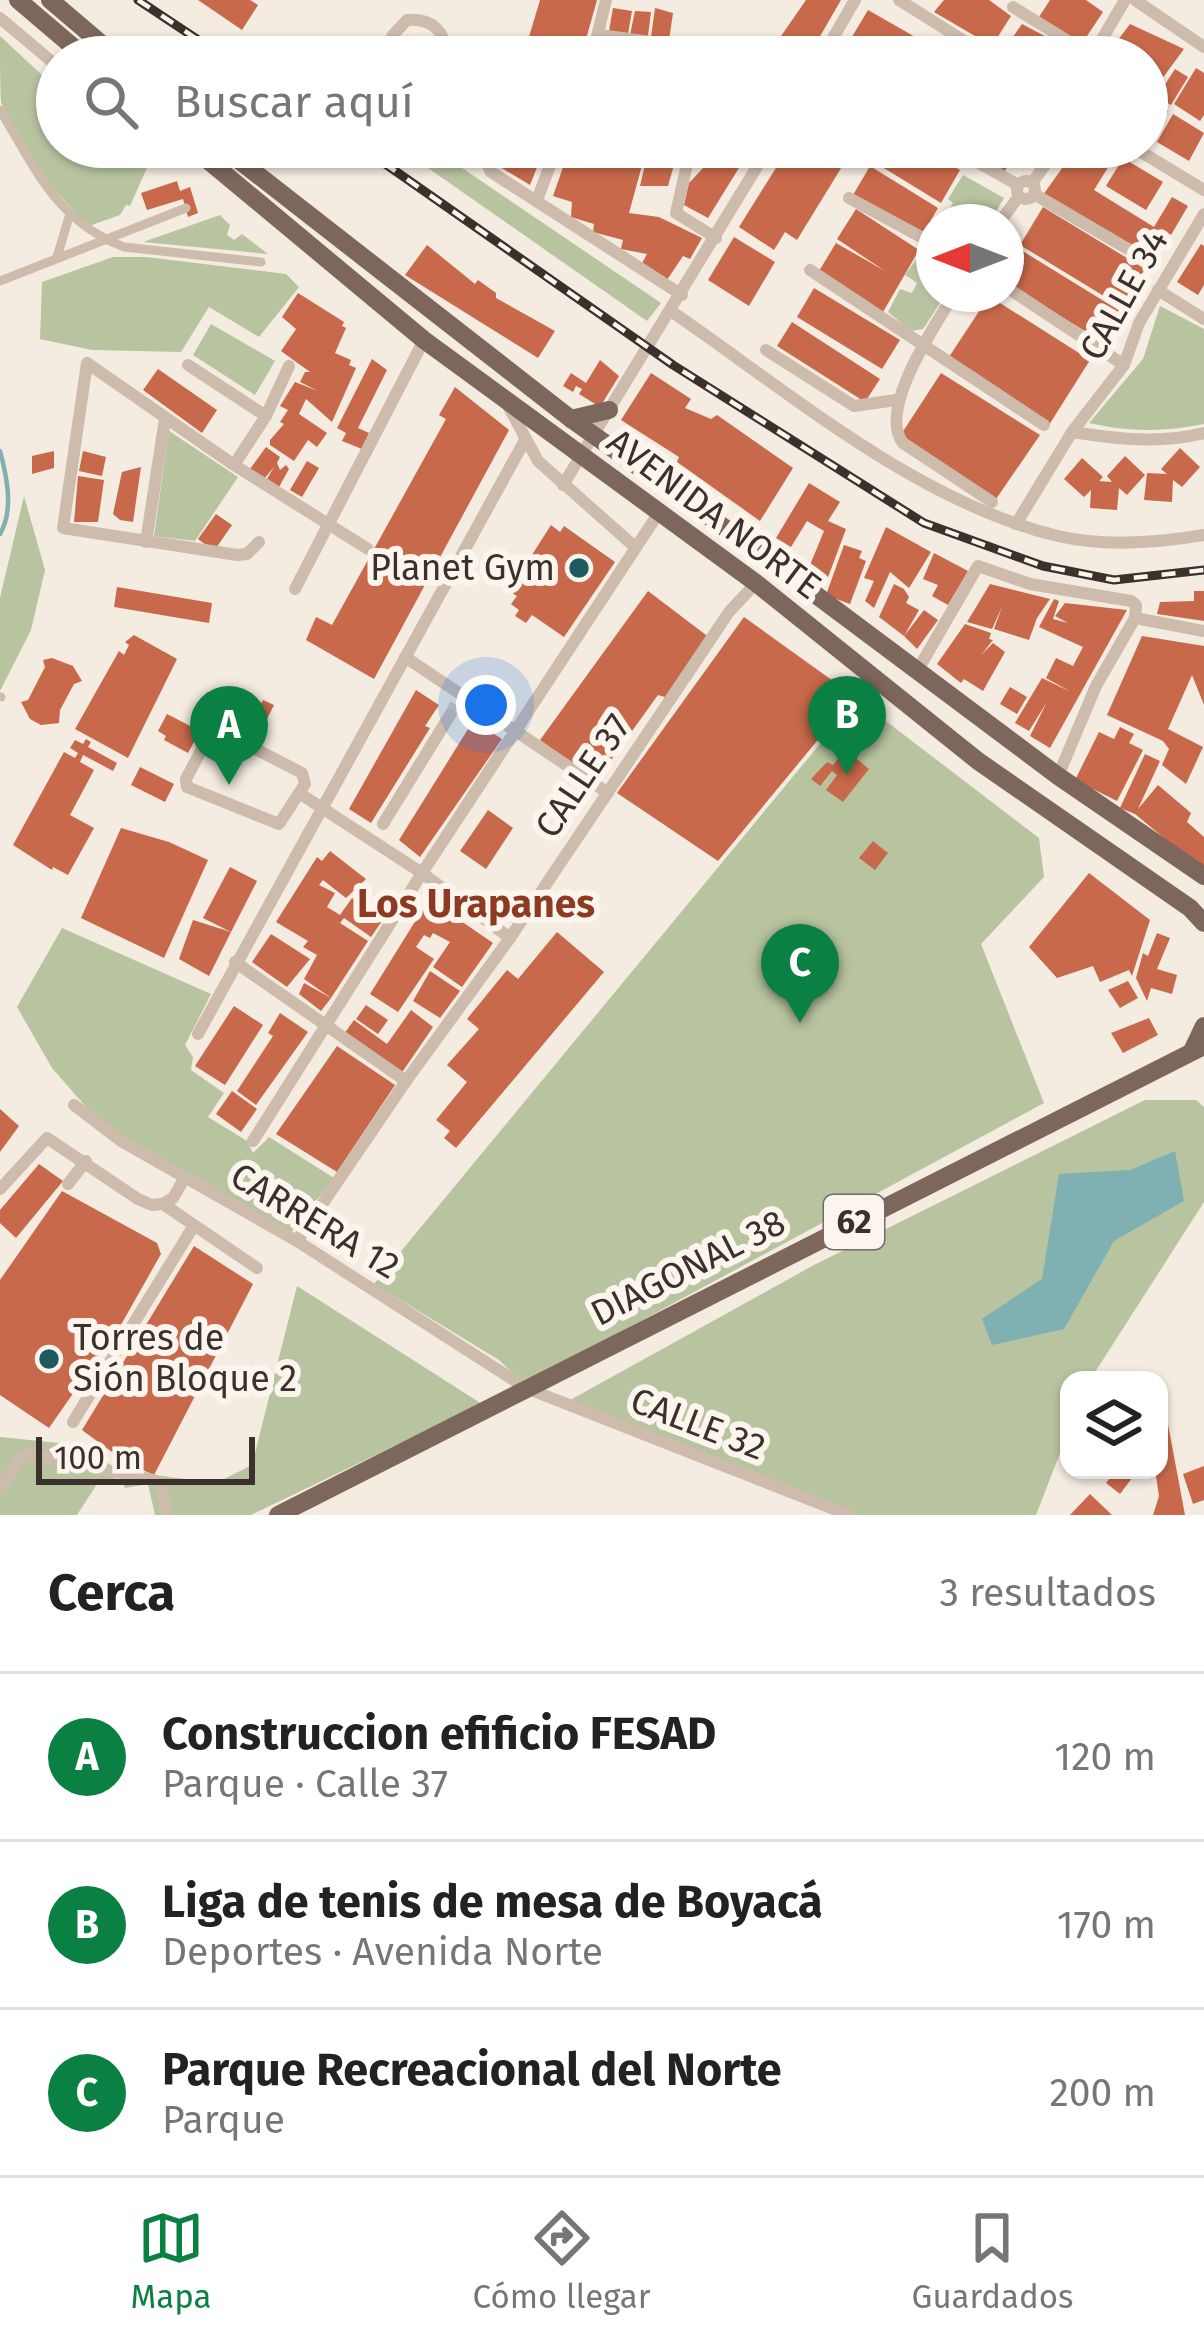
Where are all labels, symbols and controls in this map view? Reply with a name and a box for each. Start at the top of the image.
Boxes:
search box [36,36,1168,168]
icon: search [78,69,144,135]
text: Buscar aquí [174,75,414,129]
north arrow [916,204,1024,312]
street label: CALLE 34 [1070,222,1178,368]
street label: AVENIDA NORTE [599,419,829,609]
place label: Planet Gym [370,546,555,590]
marker: Planet Gym [566,555,592,581]
your location [456,675,516,735]
pin: B [808,676,886,775]
pin: A [190,686,268,785]
street label: CALLE 37 [526,706,640,846]
district label: Los Urapanes [357,881,595,927]
pin: C [761,924,839,1023]
street label: CARRERA 12 [223,1153,407,1289]
road number: 62 [824,1195,884,1249]
street label: DIAGONAL 38 [583,1200,793,1336]
place label: Torres de Sión Bloque 2 [73,1316,297,1401]
marker: Torres de Sión Bloque 2 [36,1346,62,1372]
map controls [1060,1371,1168,1479]
button: layers [1060,1371,1168,1479]
street label: CALLE 32 [624,1378,772,1470]
scale bar [36,1431,255,1484]
text: 100 m [54,1438,142,1478]
text: Cerca [48,1562,175,1624]
text: 3 resultados [939,1570,1156,1616]
text: Construccion efificio FESAD [162,1707,716,1761]
text: A [75,1734,99,1780]
text: 120 m [1054,1734,1156,1780]
text: Parque · Calle 37 [162,1761,448,1807]
text: Liga de tenis de mesa de Boyacá [162,1875,823,1929]
text: B [75,1902,99,1948]
text: 170 m [1057,1902,1156,1948]
text: Deportes · Avenida Norte [162,1929,603,1975]
text: Parque Recreacional del Norte [162,2043,782,2097]
text: C [76,2070,98,2116]
text: 200 m [1049,2070,1156,2116]
text: Parque [162,2097,285,2143]
tab: Mapa [131,2205,211,2317]
tab: Cómo llegar [473,2205,650,2317]
tab: Guardados [912,2205,1073,2317]

